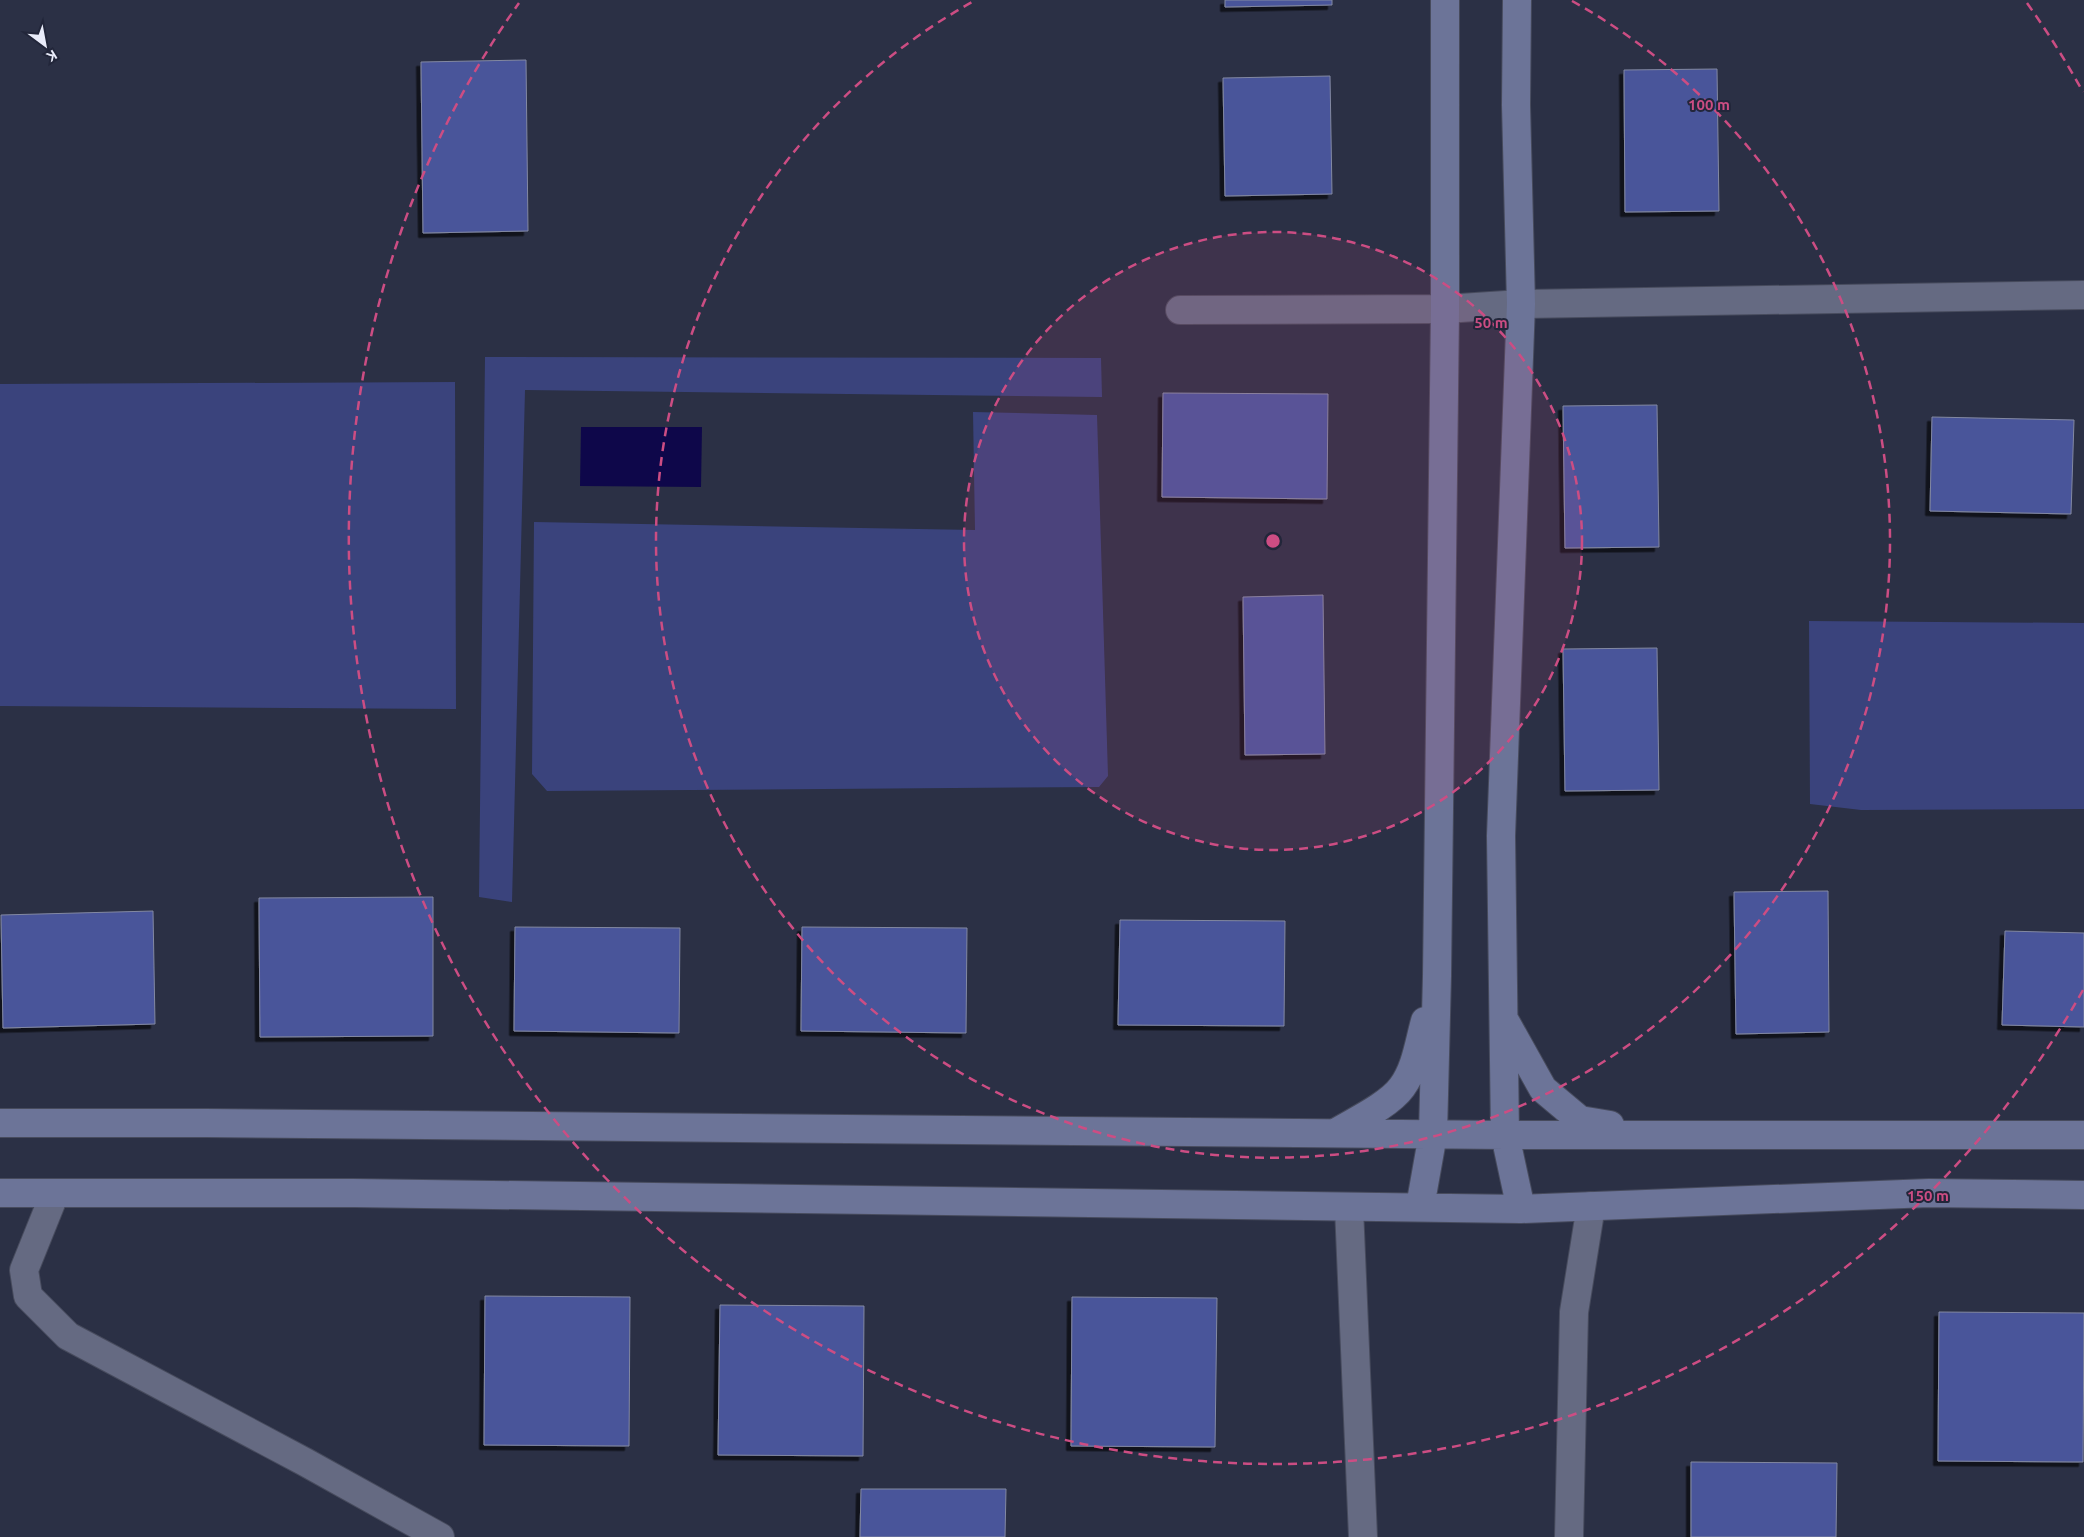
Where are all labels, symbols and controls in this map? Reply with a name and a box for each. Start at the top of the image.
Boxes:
north arrow [20,20,70,70]
text: K [43,47,60,66]
text: 100 m [1688,96,1730,113]
text: 50 m [1474,314,1508,331]
centre of rings [1264,532,1282,550]
text: 150 m [1907,1187,1949,1204]

